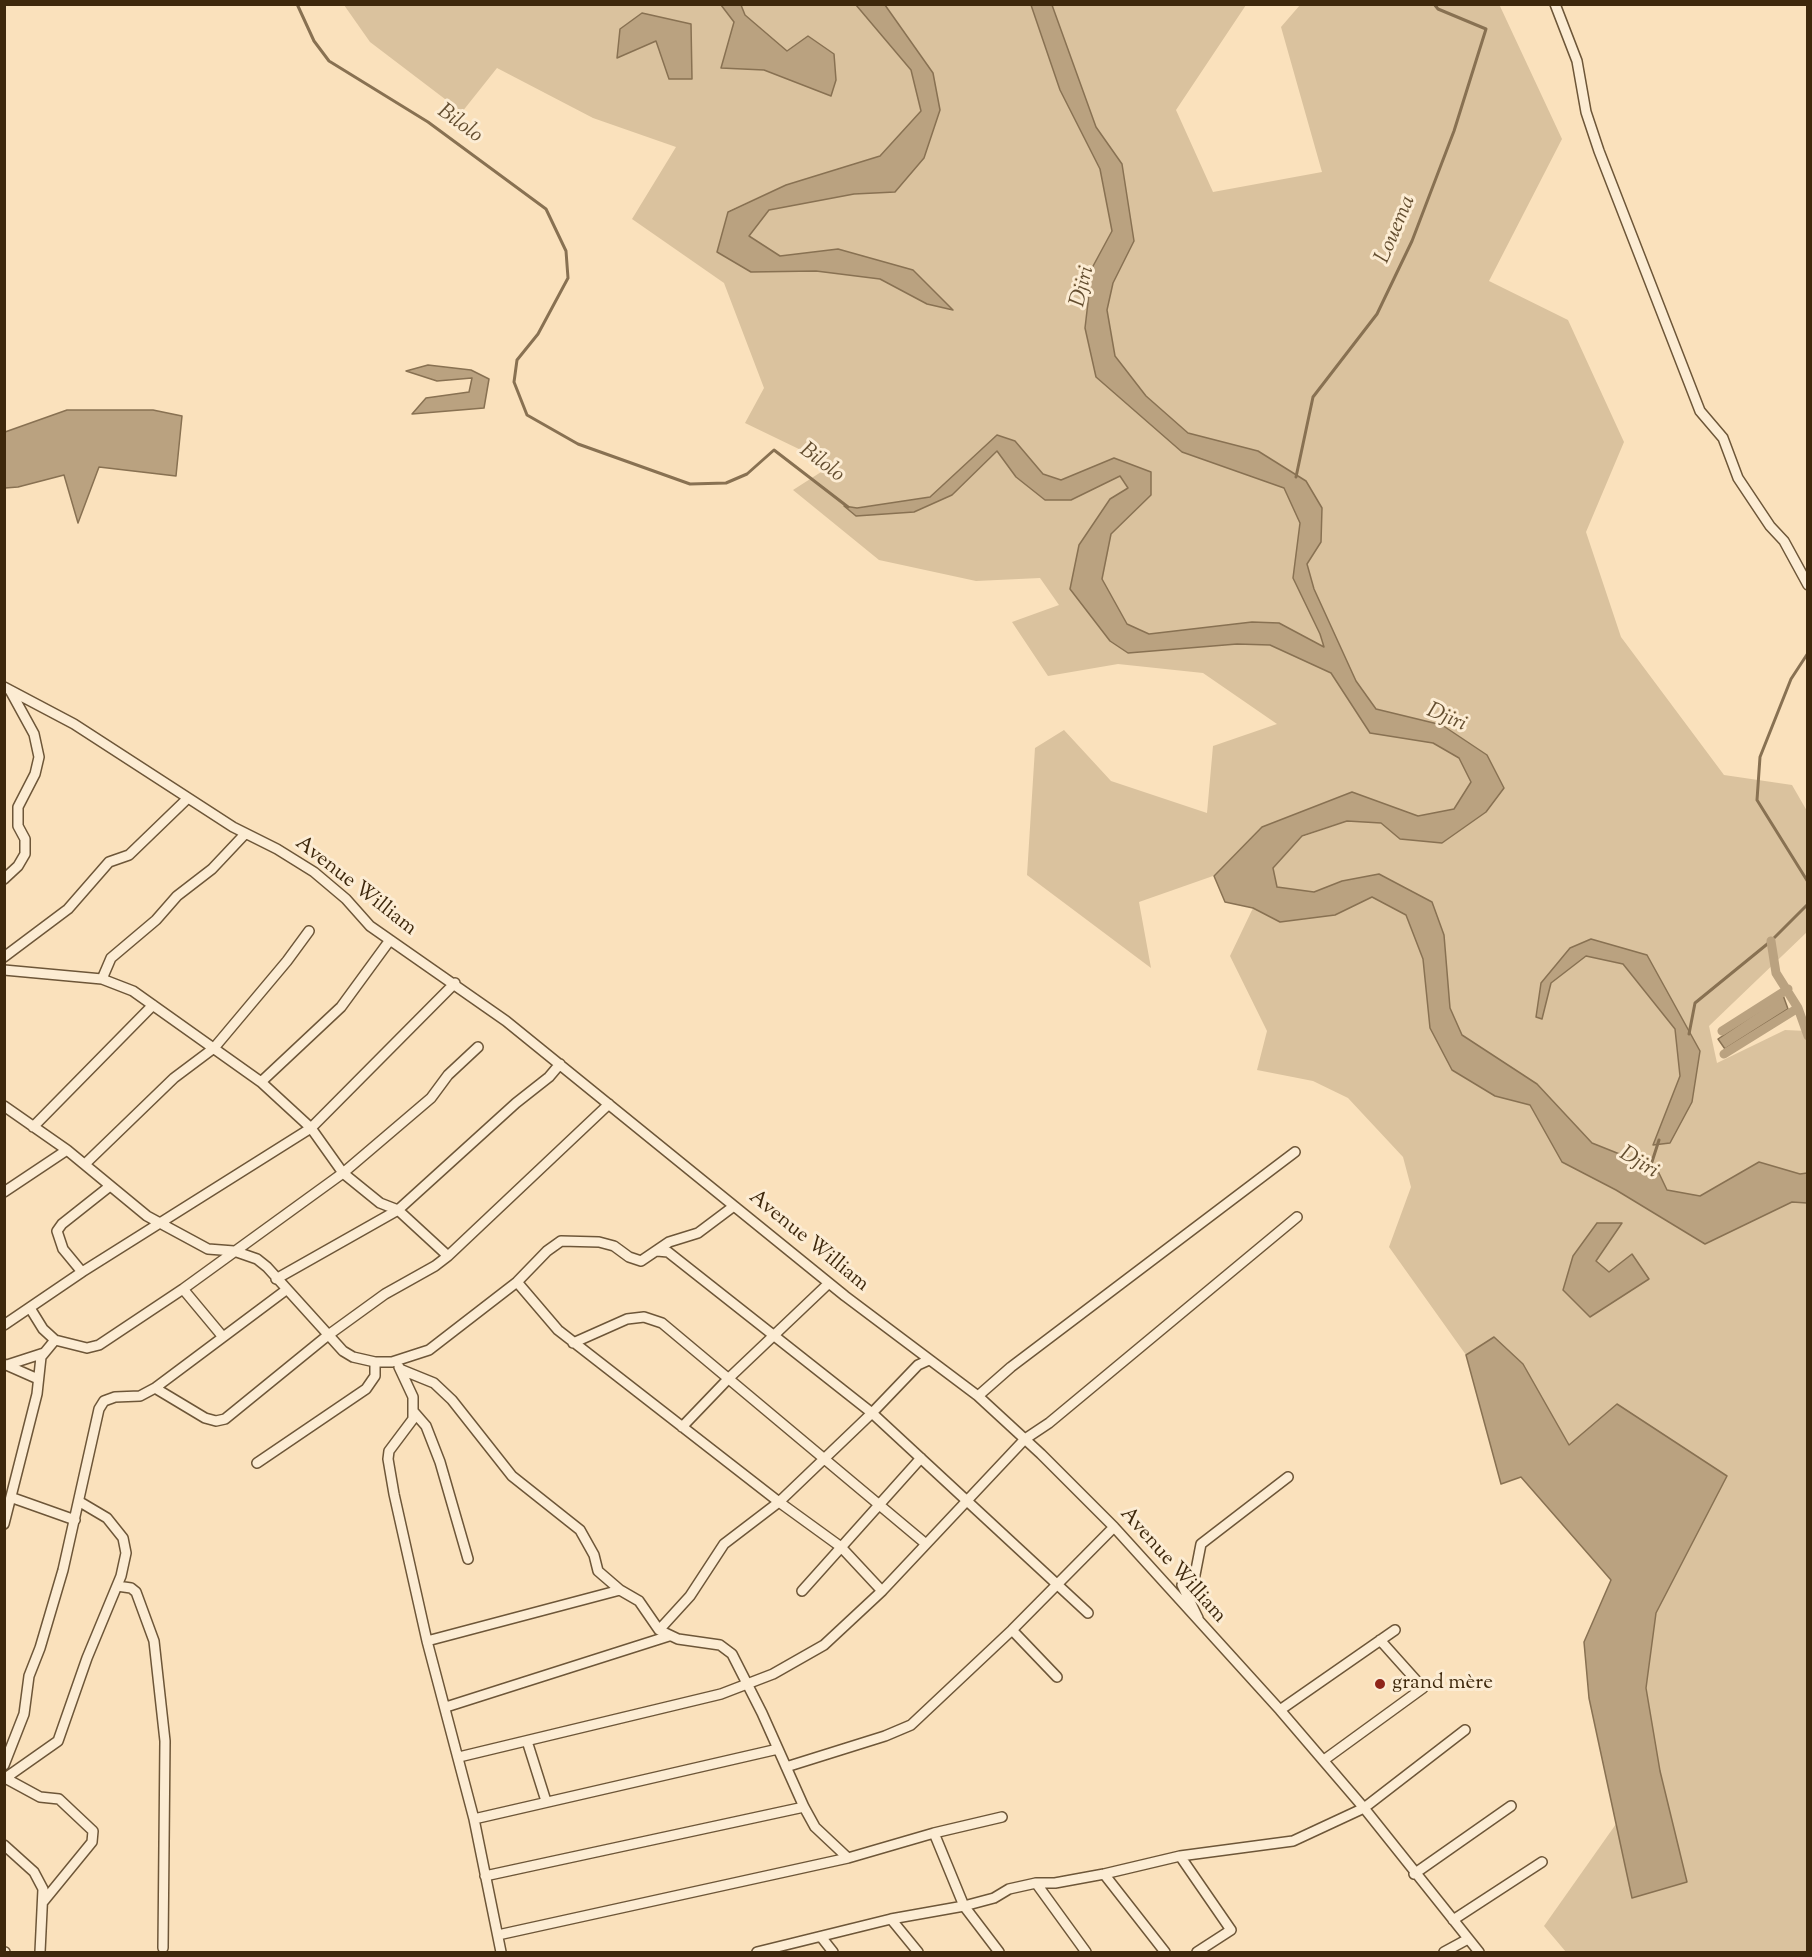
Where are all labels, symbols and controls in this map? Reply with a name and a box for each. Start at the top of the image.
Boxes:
water label: Bilolo [431,100,487,150]
water label: Louema [1371,192,1423,268]
water label: Djiri [1066,264,1102,310]
water label: Bilolo [793,438,849,490]
water label: Djiri [1422,699,1470,739]
street label: Avenue William [289,832,421,942]
water label: Djiri [1614,1142,1662,1186]
street label: Avenue William [743,1186,873,1298]
street label: Avenue William [1113,1503,1231,1629]
place label: grand mère [1392,1671,1493,1697]
marker: grand mère [1373,1677,1387,1691]

